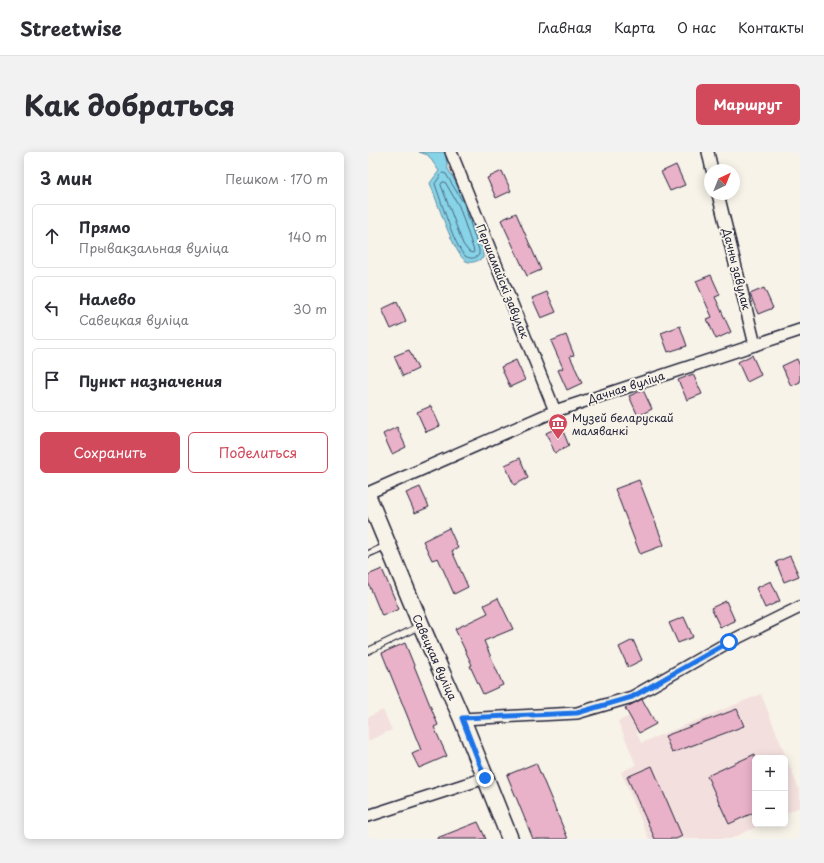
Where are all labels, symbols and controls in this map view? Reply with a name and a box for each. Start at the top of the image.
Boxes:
text: Streetwise [20,14,122,42]
text: Главная [538,17,592,38]
text: Карта [614,17,655,38]
text: О нас [677,17,716,38]
text: Контакты [738,17,804,38]
text: Как добраться [24,83,235,126]
button: Маршрут [696,84,800,125]
north arrow [704,164,740,200]
text: 3 мин [40,165,92,191]
text: Пешком · 170 m [225,169,328,188]
text: Прямо [79,215,130,238]
street label: Першамайскі завулак [472,221,534,341]
icon: ahead [41,225,63,247]
street label: Дачны завулак [718,226,755,312]
text: 140 m [288,227,327,246]
text: Прывакзальная вуліца [79,238,229,257]
text: Налево [79,287,136,310]
icon: left [41,297,63,319]
text: 30 m [293,299,327,318]
text: Савецкая вуліца [79,310,189,329]
street label: Дачная вуліца [584,366,667,408]
icon: arrive [41,369,63,391]
text: Пункт назначения [79,369,222,392]
place label: Музей беларускай маляванкі [572,409,674,439]
museum icon: Музей беларускай маляванкі [547,412,569,440]
button: Сохранить [40,432,180,473]
button: Поделиться [188,432,328,473]
street label: Савецкая вуліца [408,611,462,703]
route start [720,633,738,651]
map controls [752,755,788,827]
button: + [752,755,788,791]
route end [476,769,494,787]
button: − [752,791,788,827]

